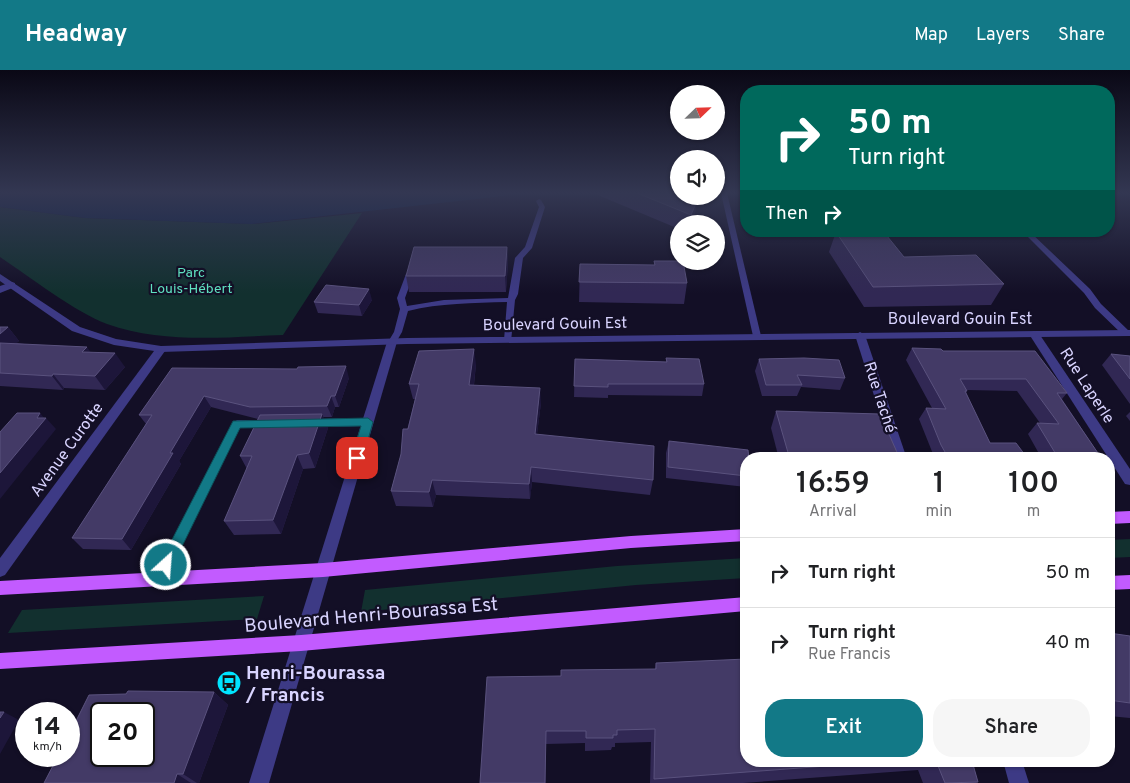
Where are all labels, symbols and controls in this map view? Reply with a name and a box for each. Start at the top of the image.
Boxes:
text: Headway [25,20,127,50]
text: Map [914,24,948,47]
text: Layers [976,24,1030,47]
text: Share [1058,24,1105,47]
north arrow [670,85,725,140]
map controls [670,85,725,270]
text: 50 m [848,102,932,146]
icon: right [765,105,830,170]
text: Turn right [848,145,945,172]
button: sound [670,150,725,205]
icon: right [818,200,846,228]
text: Then [765,202,808,226]
button: layers [670,215,725,270]
park label: Parc Louis-Hébert [149,265,233,298]
street label: Boulevard Gouin Est [888,310,1032,330]
street label: Boulevard Gouin Est [483,314,627,336]
street label: Rue Laperle [1054,344,1118,428]
street label: Rue Taché [858,359,900,436]
street label: Avenue Curotte [27,399,109,501]
pin [336,437,378,479]
icon: arrive [343,444,371,472]
text: 16:59 [796,466,870,503]
text: 1 [933,466,945,503]
text: 100 [1008,466,1059,503]
text: Arrival [809,502,857,522]
text: min [926,502,952,522]
text: m [1027,502,1040,522]
position arrow [139,538,191,590]
icon: right [765,559,793,587]
text: Turn right [808,561,896,585]
text: 50 m [1045,561,1090,585]
street label: Boulevard Henri-Bourassa Est [243,593,499,639]
text: Turn right [808,621,896,645]
icon: right [765,629,793,657]
text: 40 m [1045,631,1090,655]
text: Rue Francis [808,645,891,665]
place label: Henri-Bourassa / Francis [245,662,385,708]
bus stop icon: Henri-Bourassa / Francis [216,670,242,696]
button: Exit [765,699,923,757]
button: Share [933,699,1090,757]
speed limit sign: 20 [90,702,155,767]
text: 14 [34,712,61,744]
text: km/h [33,739,62,755]

